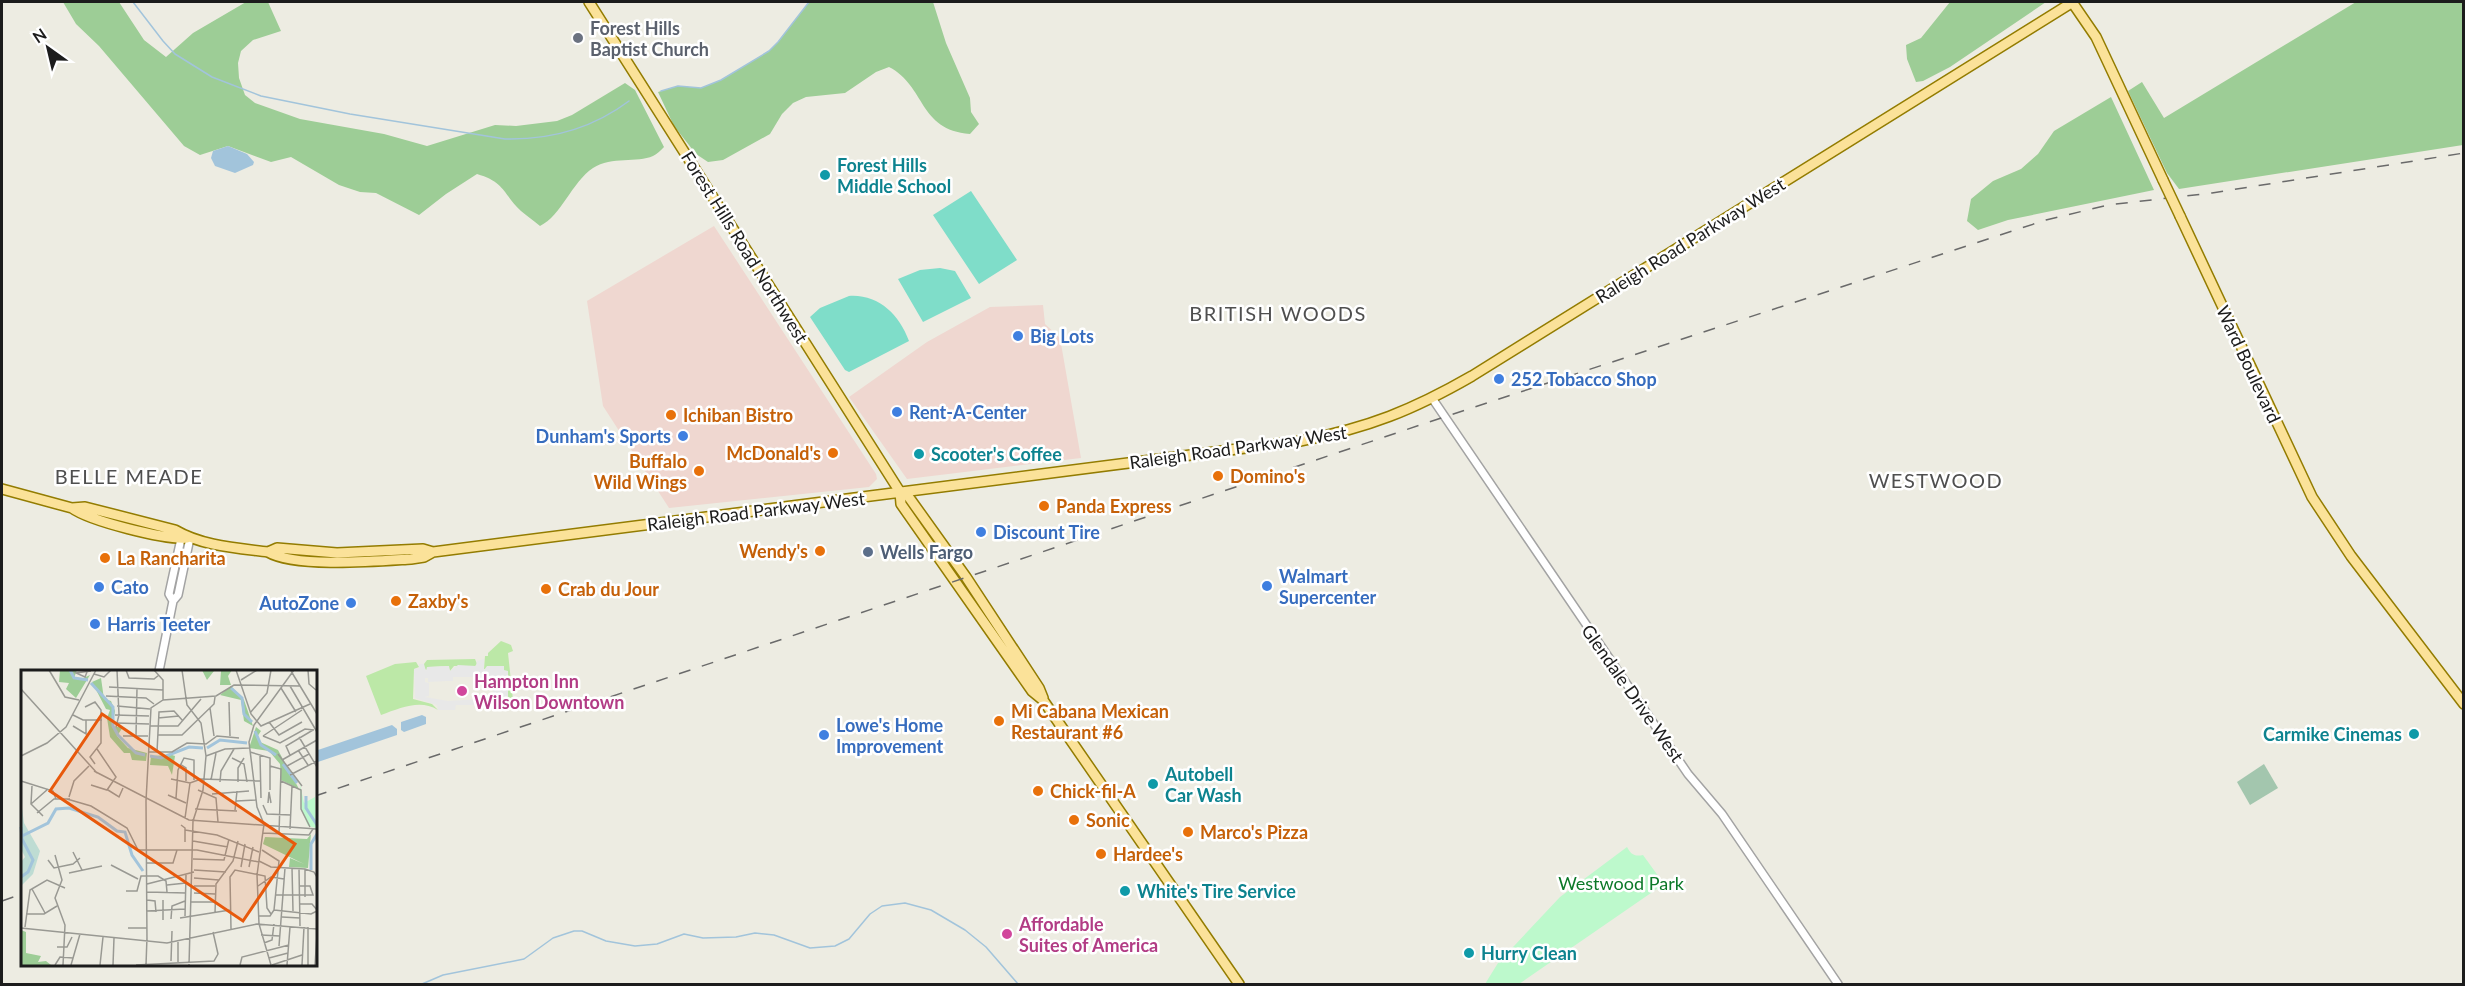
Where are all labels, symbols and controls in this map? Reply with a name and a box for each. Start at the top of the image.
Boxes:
place label: Forest Hills Baptist Church [590,17,709,60]
north arrow [18,18,78,78]
text: N [29,24,50,46]
marker: Forest Hills Baptist Church [571,31,585,45]
street label: Forest Hills Road Northwest [677,147,813,347]
place label: Forest Hills Middle School [837,154,951,197]
marker: Forest Hills Middle School [818,168,832,182]
street label: Raleigh Road Parkway West [1591,172,1789,307]
district label: BRITISH WOODS [1189,301,1367,325]
street label: Ward Boulevard [2212,302,2286,426]
place label: Big Lots [1030,325,1094,347]
marker: Big Lots [1011,329,1025,343]
place label: 252 Tobacco Shop [1511,368,1657,390]
marker: 252 Tobacco Shop [1492,372,1506,386]
place label: Rent-A-Center [909,401,1027,423]
place label: Ichiban Bistro [683,404,793,426]
marker: Rent-A-Center [890,405,904,419]
marker: Ichiban Bistro [664,408,678,422]
street label: Raleigh Road Parkway West [1128,421,1349,473]
place label: Dunham's Sports [536,425,671,447]
marker: Dunham's Sports [676,429,690,443]
place label: McDonald's [726,442,821,464]
place label: Scooter's Coffee [931,443,1062,465]
marker: McDonald's [826,446,840,460]
marker: Scooter's Coffee [912,447,926,461]
place label: Buffalo Wild Wings [594,450,687,493]
district label: BELLE MEADE [55,464,203,488]
marker: Buffalo Wild Wings [692,464,706,478]
place label: Domino's [1230,465,1305,487]
district label: WESTWOOD [1869,468,2003,492]
marker: Domino's [1211,469,1225,483]
street label: Raleigh Road Parkway West [646,487,867,535]
place label: Panda Express [1056,495,1172,517]
marker: Panda Express [1037,499,1051,513]
place label: Discount Tire [993,521,1100,543]
marker: Discount Tire [974,525,988,539]
place label: Wendy's [739,540,808,562]
place label: Wells Fargo [880,541,973,563]
marker: Wendy's [813,544,827,558]
marker: Wells Fargo [861,545,875,559]
place label: La Rancharita [117,547,226,569]
marker: La Rancharita [98,551,112,565]
place label: Walmart Supercenter [1279,565,1377,608]
place label: Cato [111,576,149,598]
place label: Crab du Jour [558,578,659,600]
marker: Walmart Supercenter [1260,579,1274,593]
marker: Cato [92,580,106,594]
marker: Crab du Jour [539,582,553,596]
place label: Zaxby's [408,590,468,612]
place label: AutoZone [258,592,339,614]
marker: Zaxby's [389,594,403,608]
marker: AutoZone [344,596,358,610]
place label: Harris Teeter [107,613,211,635]
marker: Harris Teeter [88,617,102,631]
street label: Glendale Drive West [1577,620,1689,766]
inset map [21,670,316,965]
place label: Hampton Inn Wilson Downtown [474,670,624,713]
marker: Hampton Inn Wilson Downtown [455,684,469,698]
place label: Mi Cabana Mexican Restaurant #6 [1011,700,1169,743]
place label: Lowe's Home Improvement [836,714,944,757]
marker: Mi Cabana Mexican Restaurant #6 [992,714,1006,728]
place label: Carmike Cinemas [2263,723,2402,745]
marker: Carmike Cinemas [2407,727,2421,741]
marker: Lowe's Home Improvement [817,728,831,742]
place label: Autobell Car Wash [1164,763,1242,806]
marker: Autobell Car Wash [1146,777,1160,791]
place label: Chick-fil-A [1050,780,1136,802]
marker: Chick-fil-A [1031,784,1045,798]
place label: Sonic [1086,809,1130,831]
marker: Sonic [1067,813,1081,827]
place label: Marco's Pizza [1200,821,1308,843]
marker: Marco's Pizza [1181,825,1195,839]
place label: Hardee's [1113,843,1183,865]
marker: Hardee's [1094,847,1108,861]
park label: Westwood Park [1558,872,1685,894]
place label: White's Tire Service [1137,880,1296,902]
marker: White's Tire Service [1118,884,1132,898]
place label: Affordable Suites of America [1018,913,1158,956]
marker: Affordable Suites of America [1000,927,1014,941]
place label: Hurry Clean [1481,942,1577,964]
marker: Hurry Clean [1462,946,1476,960]

